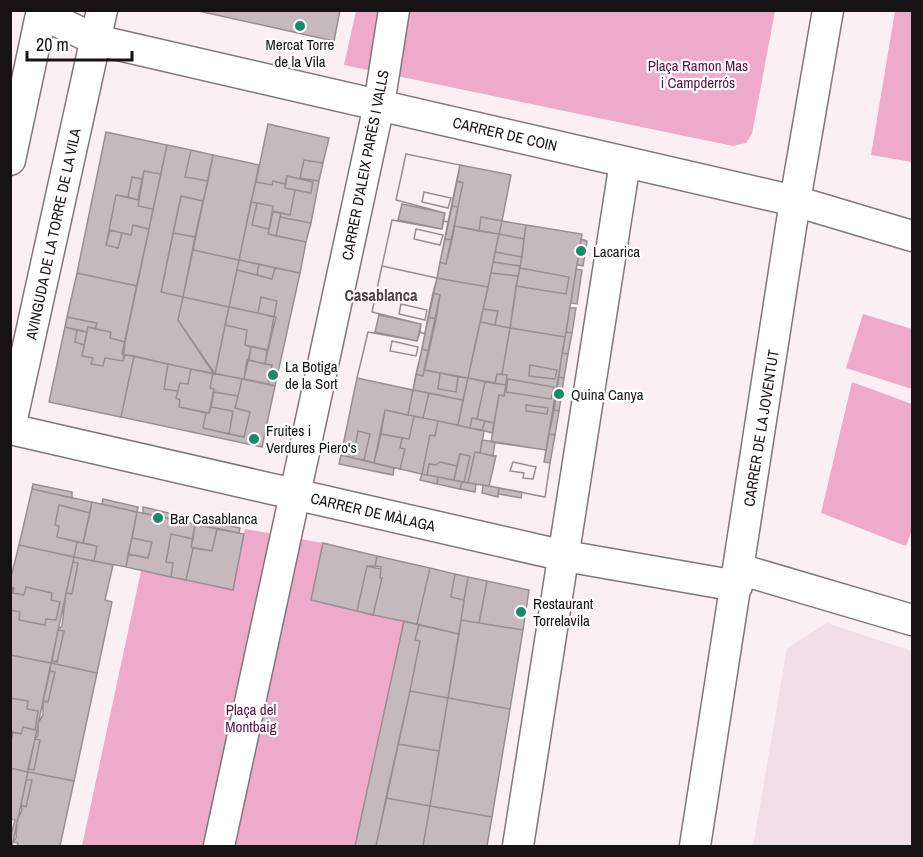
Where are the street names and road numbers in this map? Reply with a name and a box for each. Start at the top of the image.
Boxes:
street label: CARRER D'ALEIX PARÉS I VALLS [336,68,394,262]
street label: CARRER DE COIN [451,112,559,156]
street label: AVINGUDA DE LA TORRE DE LA VILA [20,126,86,343]
street label: CARRER DE LA JOVENTUT [738,348,784,508]
street label: CARRER DE MÀLAGA [309,487,438,537]

